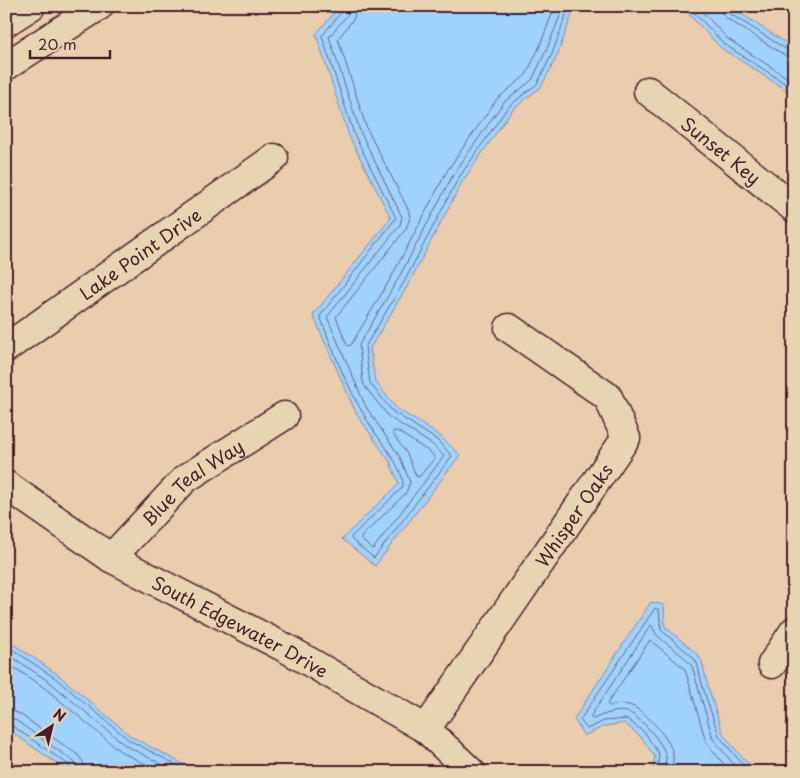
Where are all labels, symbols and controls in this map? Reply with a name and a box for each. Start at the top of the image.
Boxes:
scale bar [30,28,110,60]
text: 20 m [38,32,77,55]
street label: Sunset Key [676,109,767,190]
street label: Lake Point Drive [73,201,206,306]
street label: Blue Teal Way [135,432,248,531]
street label: Whisper Oaks [528,458,618,572]
street label: South Edgewater Drive [148,568,334,683]
north arrow [28,700,78,750]
text: N [49,703,70,727]

